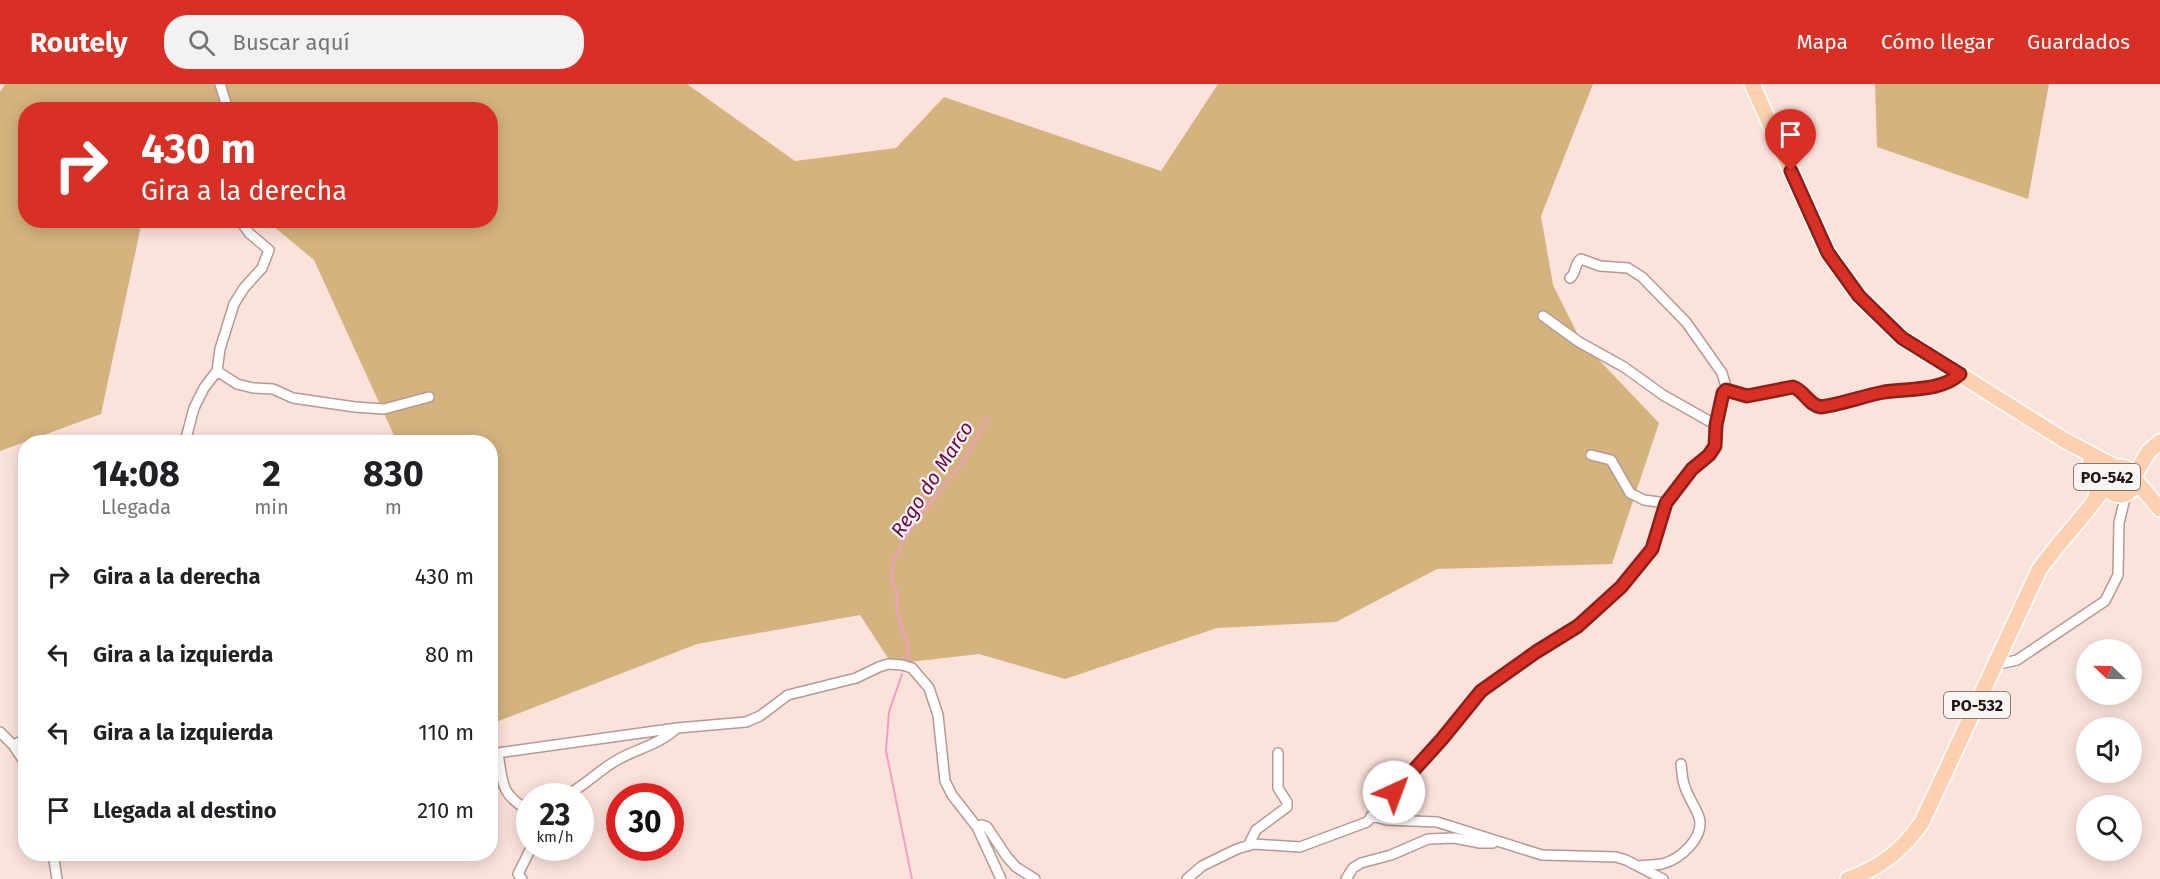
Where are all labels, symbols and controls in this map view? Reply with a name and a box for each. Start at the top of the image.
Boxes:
search box [164,15,584,69]
text: Routely [30,26,128,59]
icon: search [185,26,218,59]
text: Buscar aquí [233,29,350,56]
text: Mapa [1796,29,1848,55]
text: Cómo llegar [1881,29,1994,55]
text: Guardados [2027,29,2130,55]
pin [1765,109,1816,171]
icon: arrive [1774,118,1807,151]
text: 430 m [141,124,256,174]
icon: right [42,126,120,204]
text: Gira a la derecha [141,175,347,207]
water label: Rego do Marco [886,417,978,541]
text: 14:08 [92,452,180,496]
text: 2 [262,452,281,496]
text: 830 [363,452,424,496]
road number: PO-542 [2074,464,2140,490]
text: Llegada [101,495,171,519]
text: min [254,495,289,519]
text: m [385,495,402,519]
icon: right [42,560,75,593]
text: Gira a la derecha [93,563,261,590]
text: 430 m [415,563,474,590]
icon: left [42,638,75,671]
north arrow [2076,639,2142,705]
map controls [2076,639,2142,861]
text: Gira a la izquierda [93,641,273,668]
text: 80 m [425,641,474,668]
road number: PO-532 [1944,692,2010,718]
icon: left [42,716,75,749]
button: sound [2076,717,2142,783]
text: Gira a la izquierda [93,719,273,746]
text: 110 m [418,719,474,746]
position arrow [1362,760,1426,824]
speed limit sign: 30 [606,783,684,861]
icon: arrive [42,794,75,827]
button: search [2076,795,2142,861]
text: Llegada al destino [93,797,277,824]
text: 210 m [417,797,474,824]
text: 23 [540,797,570,833]
text: km/h [536,828,574,846]

